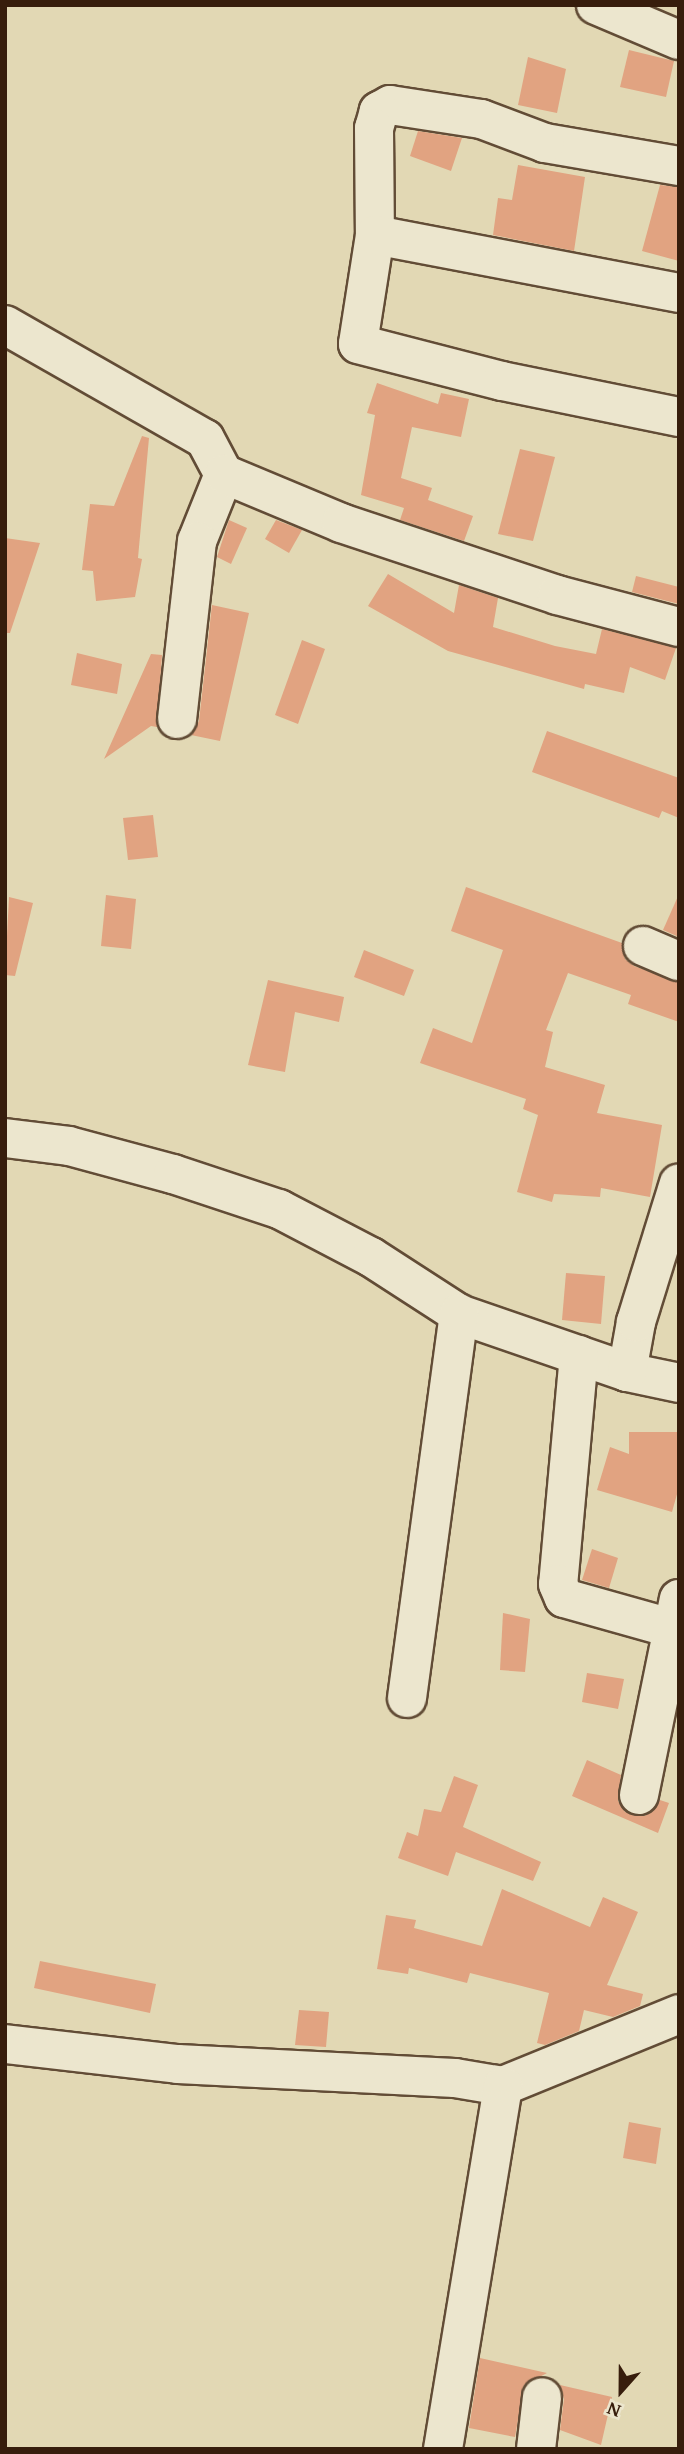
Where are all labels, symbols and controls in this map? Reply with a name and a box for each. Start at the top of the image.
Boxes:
north arrow [586,2356,656,2426]
text: N [603,2395,624,2426]

